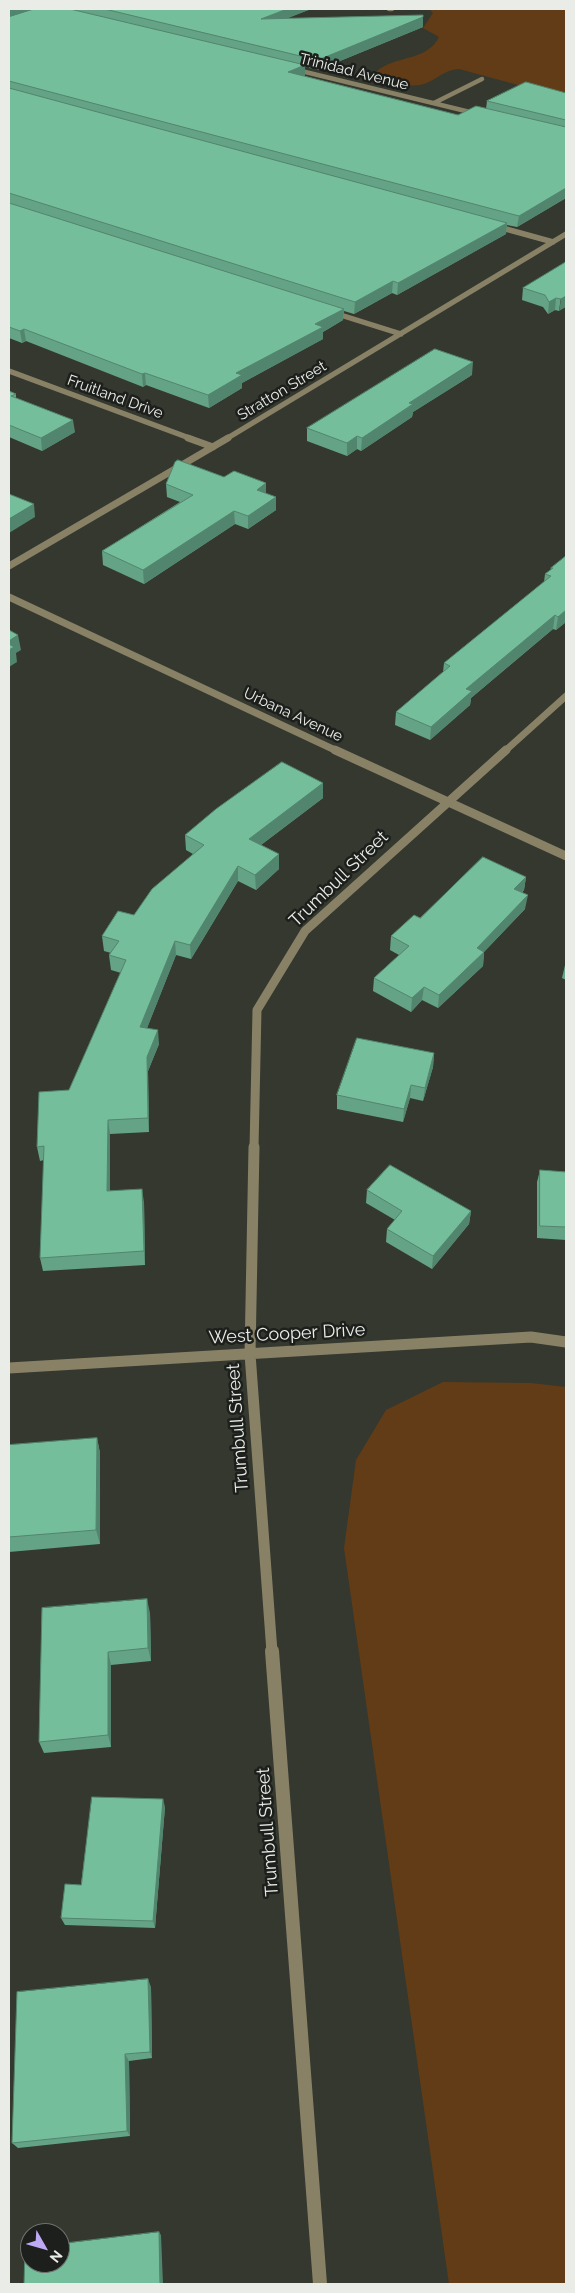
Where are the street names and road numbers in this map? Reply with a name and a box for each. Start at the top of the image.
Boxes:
street label: Trinidad Avenue [298,50,410,94]
street label: Stratton Street [234,357,330,425]
street label: Fruitland Drive [65,371,165,423]
street label: Urbana Avenue [241,684,345,746]
street label: Trumbull Street [285,826,393,932]
street label: West Cooper Drive [208,1319,366,1349]
street label: Trumbull Street [223,1363,253,1493]
street label: Trumbull Street [253,1767,283,1897]

